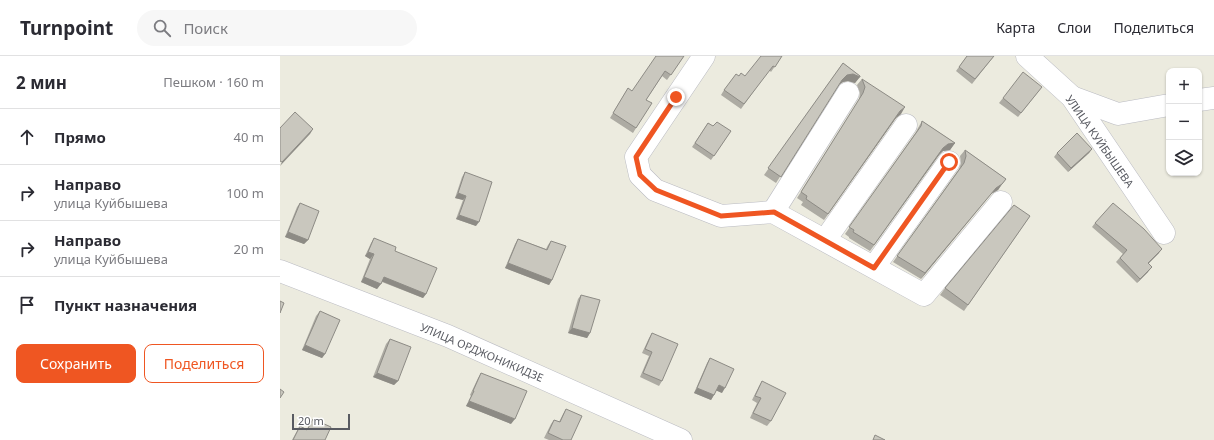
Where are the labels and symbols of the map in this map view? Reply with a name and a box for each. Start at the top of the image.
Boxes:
route end [667,88,685,106]
street label: УЛИЦА КУЙБЫШЕВА [1062,92,1138,191]
route start [940,153,958,171]
street label: УЛИЦА ОРДЖОНИКИДЗЕ [418,319,546,385]
scale bar [292,412,350,431]

